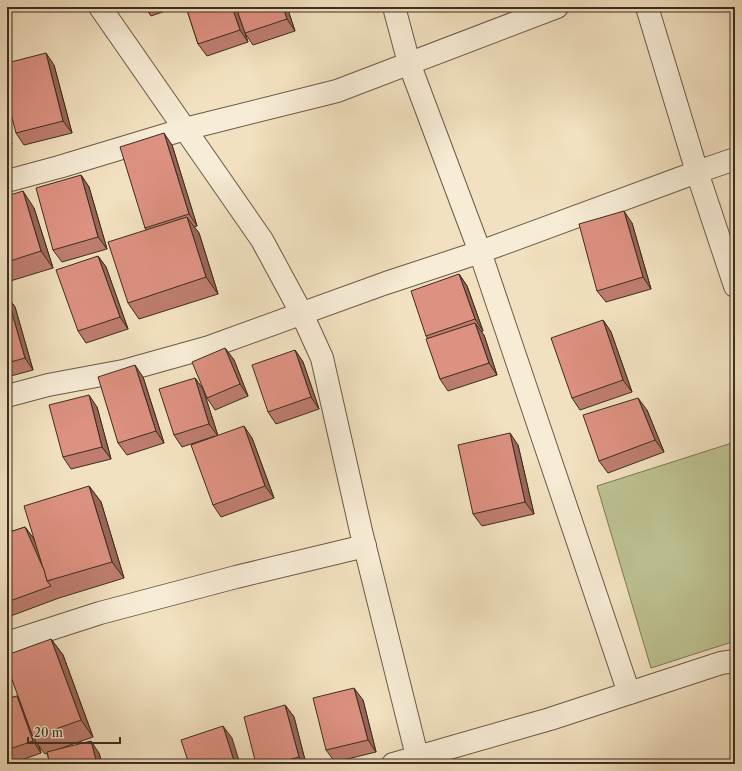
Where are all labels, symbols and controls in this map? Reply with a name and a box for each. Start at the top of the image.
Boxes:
scale bar [28,719,120,745]
text: 20 m [34,725,63,740]

